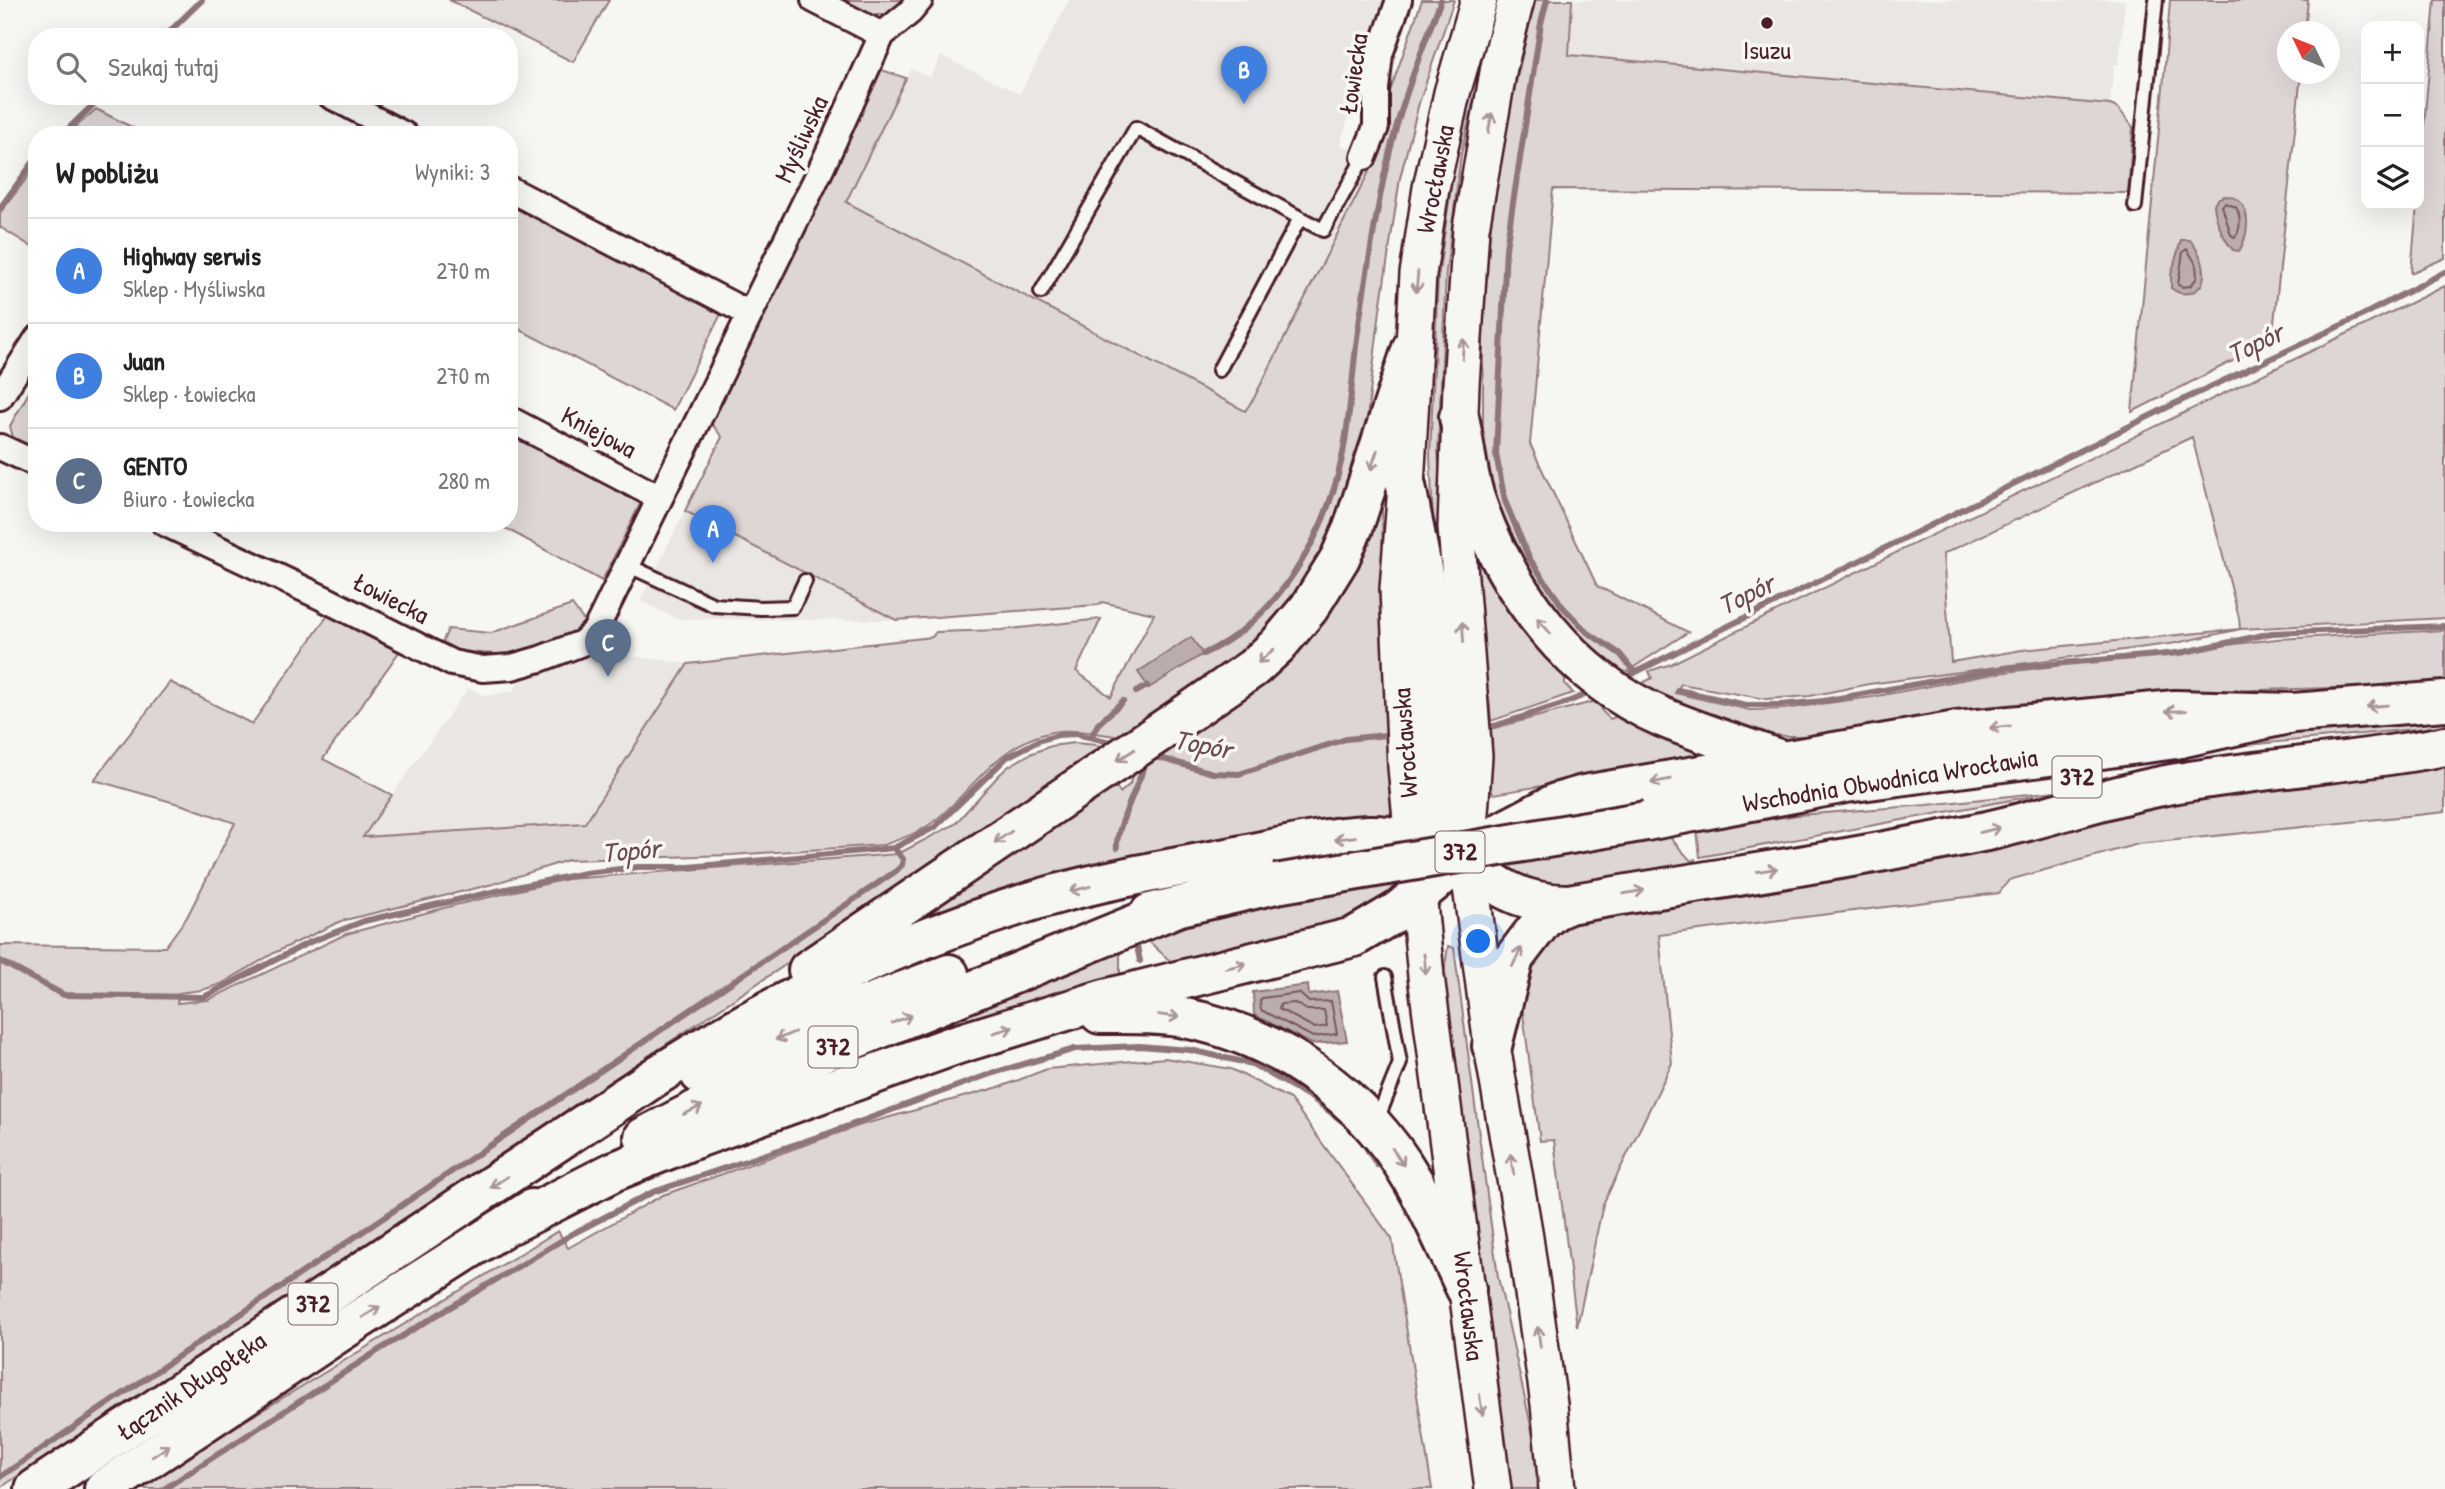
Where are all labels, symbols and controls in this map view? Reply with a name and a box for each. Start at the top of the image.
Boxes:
marker: Isuzu [1759,15,1775,31]
north arrow [2277,21,2340,84]
map controls [2361,21,2424,210]
button: + [2361,21,2424,84]
search box [28,28,518,105]
street label: Łowiecka [1330,31,1376,117]
place label: Isuzu [1743,32,1791,67]
pin: B [1221,46,1267,104]
icon: search [52,48,90,86]
text: Szukaj tutaj [108,49,219,84]
button: − [2361,84,2424,147]
street label: Myśliwska [765,90,836,188]
one-way arrow [1483,112,1497,135]
street label: Wrocławska [1407,122,1462,236]
button: layers [2361,147,2424,210]
text: W pobliżu [56,152,158,192]
text: Wyniki: 3 [415,156,490,187]
text: Highway serwis [123,238,261,273]
text: A [73,255,85,286]
text: 270 m [437,255,490,286]
one-way arrow [1410,270,1423,292]
text: Sklep · Myśliwska [123,273,265,304]
water label: Topór [2220,312,2292,373]
one-way arrow [1457,338,1470,361]
text: Juan [123,343,165,378]
text: B [73,360,85,391]
text: 270 m [437,360,490,391]
text: Sklep · Łowiecka [123,378,255,409]
street label: Kniejowa [556,397,643,466]
text: GENTO [123,448,187,483]
one-way arrow [1367,448,1379,470]
text: C [73,465,85,496]
text: 280 m [438,465,490,496]
text: Biuro · Łowiecka [123,483,254,514]
pin: A [690,505,736,563]
street label: Łowiecka [347,563,435,632]
water label: Topór [1711,563,1783,624]
one-way arrow [1537,617,1552,635]
pin: C [585,619,631,677]
one-way arrow [1457,621,1470,644]
one-way arrow [1258,648,1276,664]
street label: Wrocławska [1383,687,1426,799]
one-way arrow [2366,700,2389,713]
one-way arrow [2164,704,2187,717]
water label: Topór [1171,720,1238,769]
one-way arrow [1989,720,2012,733]
street label: Wschodnia Obwodnica Wrocławia [1740,739,2040,820]
one-way arrow [1116,748,1136,762]
road number: 372 [2052,756,2102,798]
one-way arrow [1650,775,1673,788]
one-way arrow [1978,823,2001,836]
water label: Topór [600,828,665,871]
one-way arrow [994,830,1013,844]
one-way arrow [1334,832,1357,845]
road number: 372 [1436,832,1484,872]
one-way arrow [1755,863,1777,876]
one-way arrow [1069,883,1092,896]
one-way arrow [1622,885,1645,899]
your location [1461,924,1495,958]
one-way arrow [1511,946,1524,967]
one-way arrow [1419,952,1432,974]
one-way arrow [1225,959,1247,972]
one-way arrow [1157,1009,1180,1022]
one-way arrow [890,1012,912,1025]
one-way arrow [992,1023,1014,1035]
road number: 372 [808,1027,858,1068]
one-way arrow [775,1030,797,1043]
one-way arrow [682,1103,703,1117]
one-way arrow [1390,1147,1405,1166]
one-way arrow [1505,1153,1519,1176]
one-way arrow [490,1175,510,1189]
street label: Wrocławska [1445,1249,1494,1363]
road number: 372 [288,1284,338,1324]
one-way arrow [361,1305,380,1320]
street label: Łącznik Długołęka [109,1323,272,1449]
one-way arrow [1532,1326,1545,1349]
one-way arrow [1475,1393,1488,1416]
one-way arrow [150,1444,170,1458]

